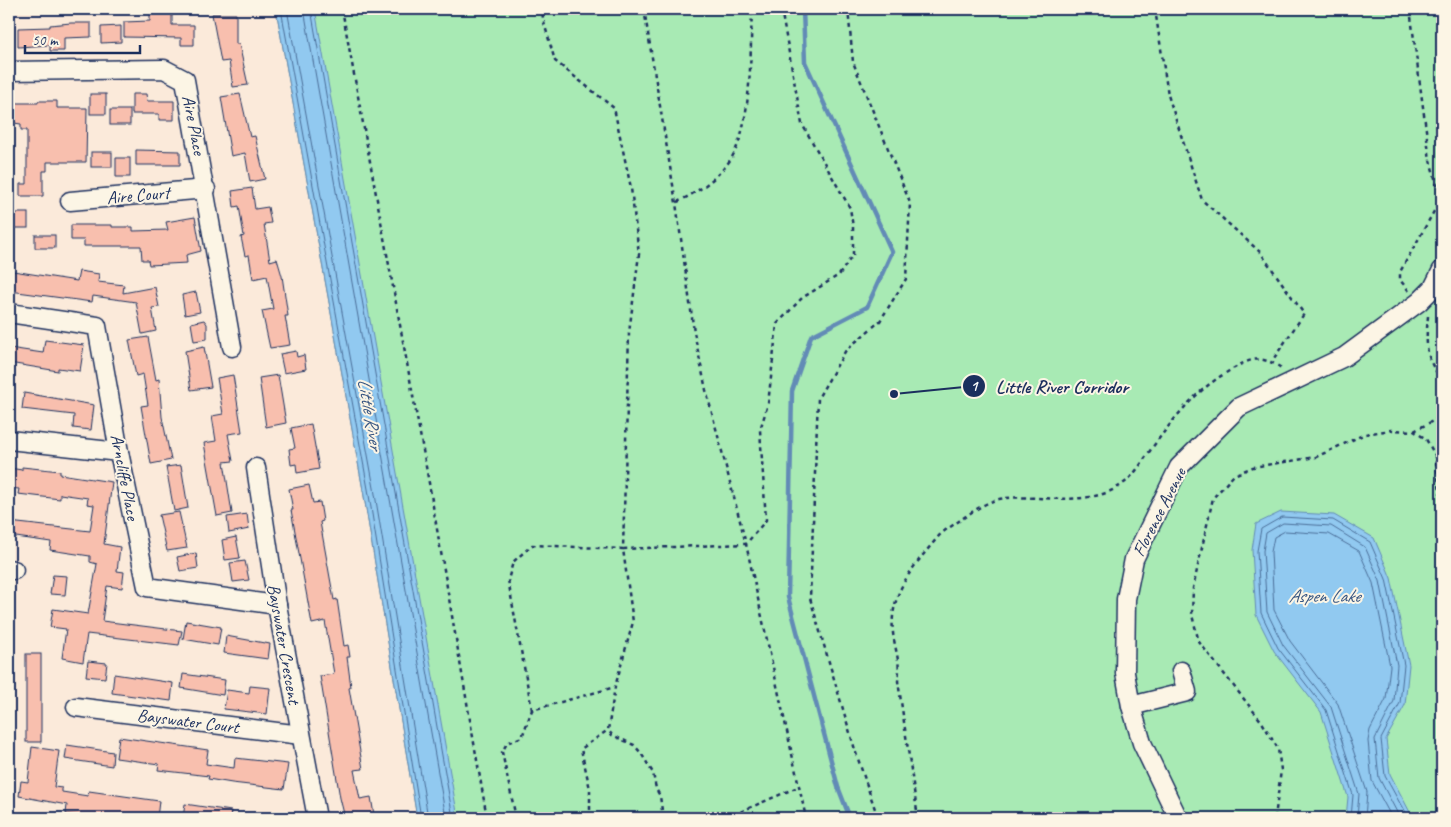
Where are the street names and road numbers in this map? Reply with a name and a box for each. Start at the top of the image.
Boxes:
street label: Aire Place [177,93,211,158]
street label: Aire Court [106,181,173,209]
street label: Arncliffe Place [106,432,144,523]
street label: Florence Avenue [1127,463,1191,560]
street label: Bayswater Crescent [263,582,306,708]
street label: Bayswater Court [136,704,242,738]

